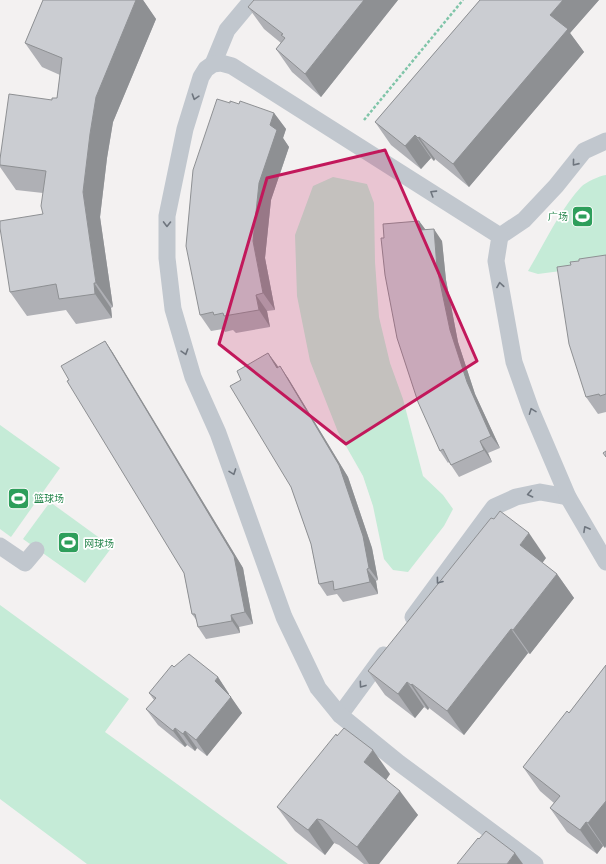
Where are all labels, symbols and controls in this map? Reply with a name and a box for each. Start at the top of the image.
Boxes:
one-way arrow [191,93,200,100]
one-way arrow [572,158,579,165]
one-way arrow [430,190,437,198]
sports icon: 广场 [570,203,596,229]
place label: 广场 [548,210,568,223]
one-way arrow [163,221,171,227]
one-way arrow [496,282,505,289]
one-way arrow [180,348,189,355]
one-way arrow [528,408,536,415]
one-way arrow [228,469,236,476]
sports icon: 篮球场 [6,485,32,511]
one-way arrow [527,490,533,498]
place label: 篮球场 [34,492,64,505]
one-way arrow [584,526,591,533]
sports icon: 网球场 [55,530,81,556]
place label: 网球场 [84,537,114,550]
one-way arrow [437,576,444,583]
one-way arrow [359,681,367,688]

